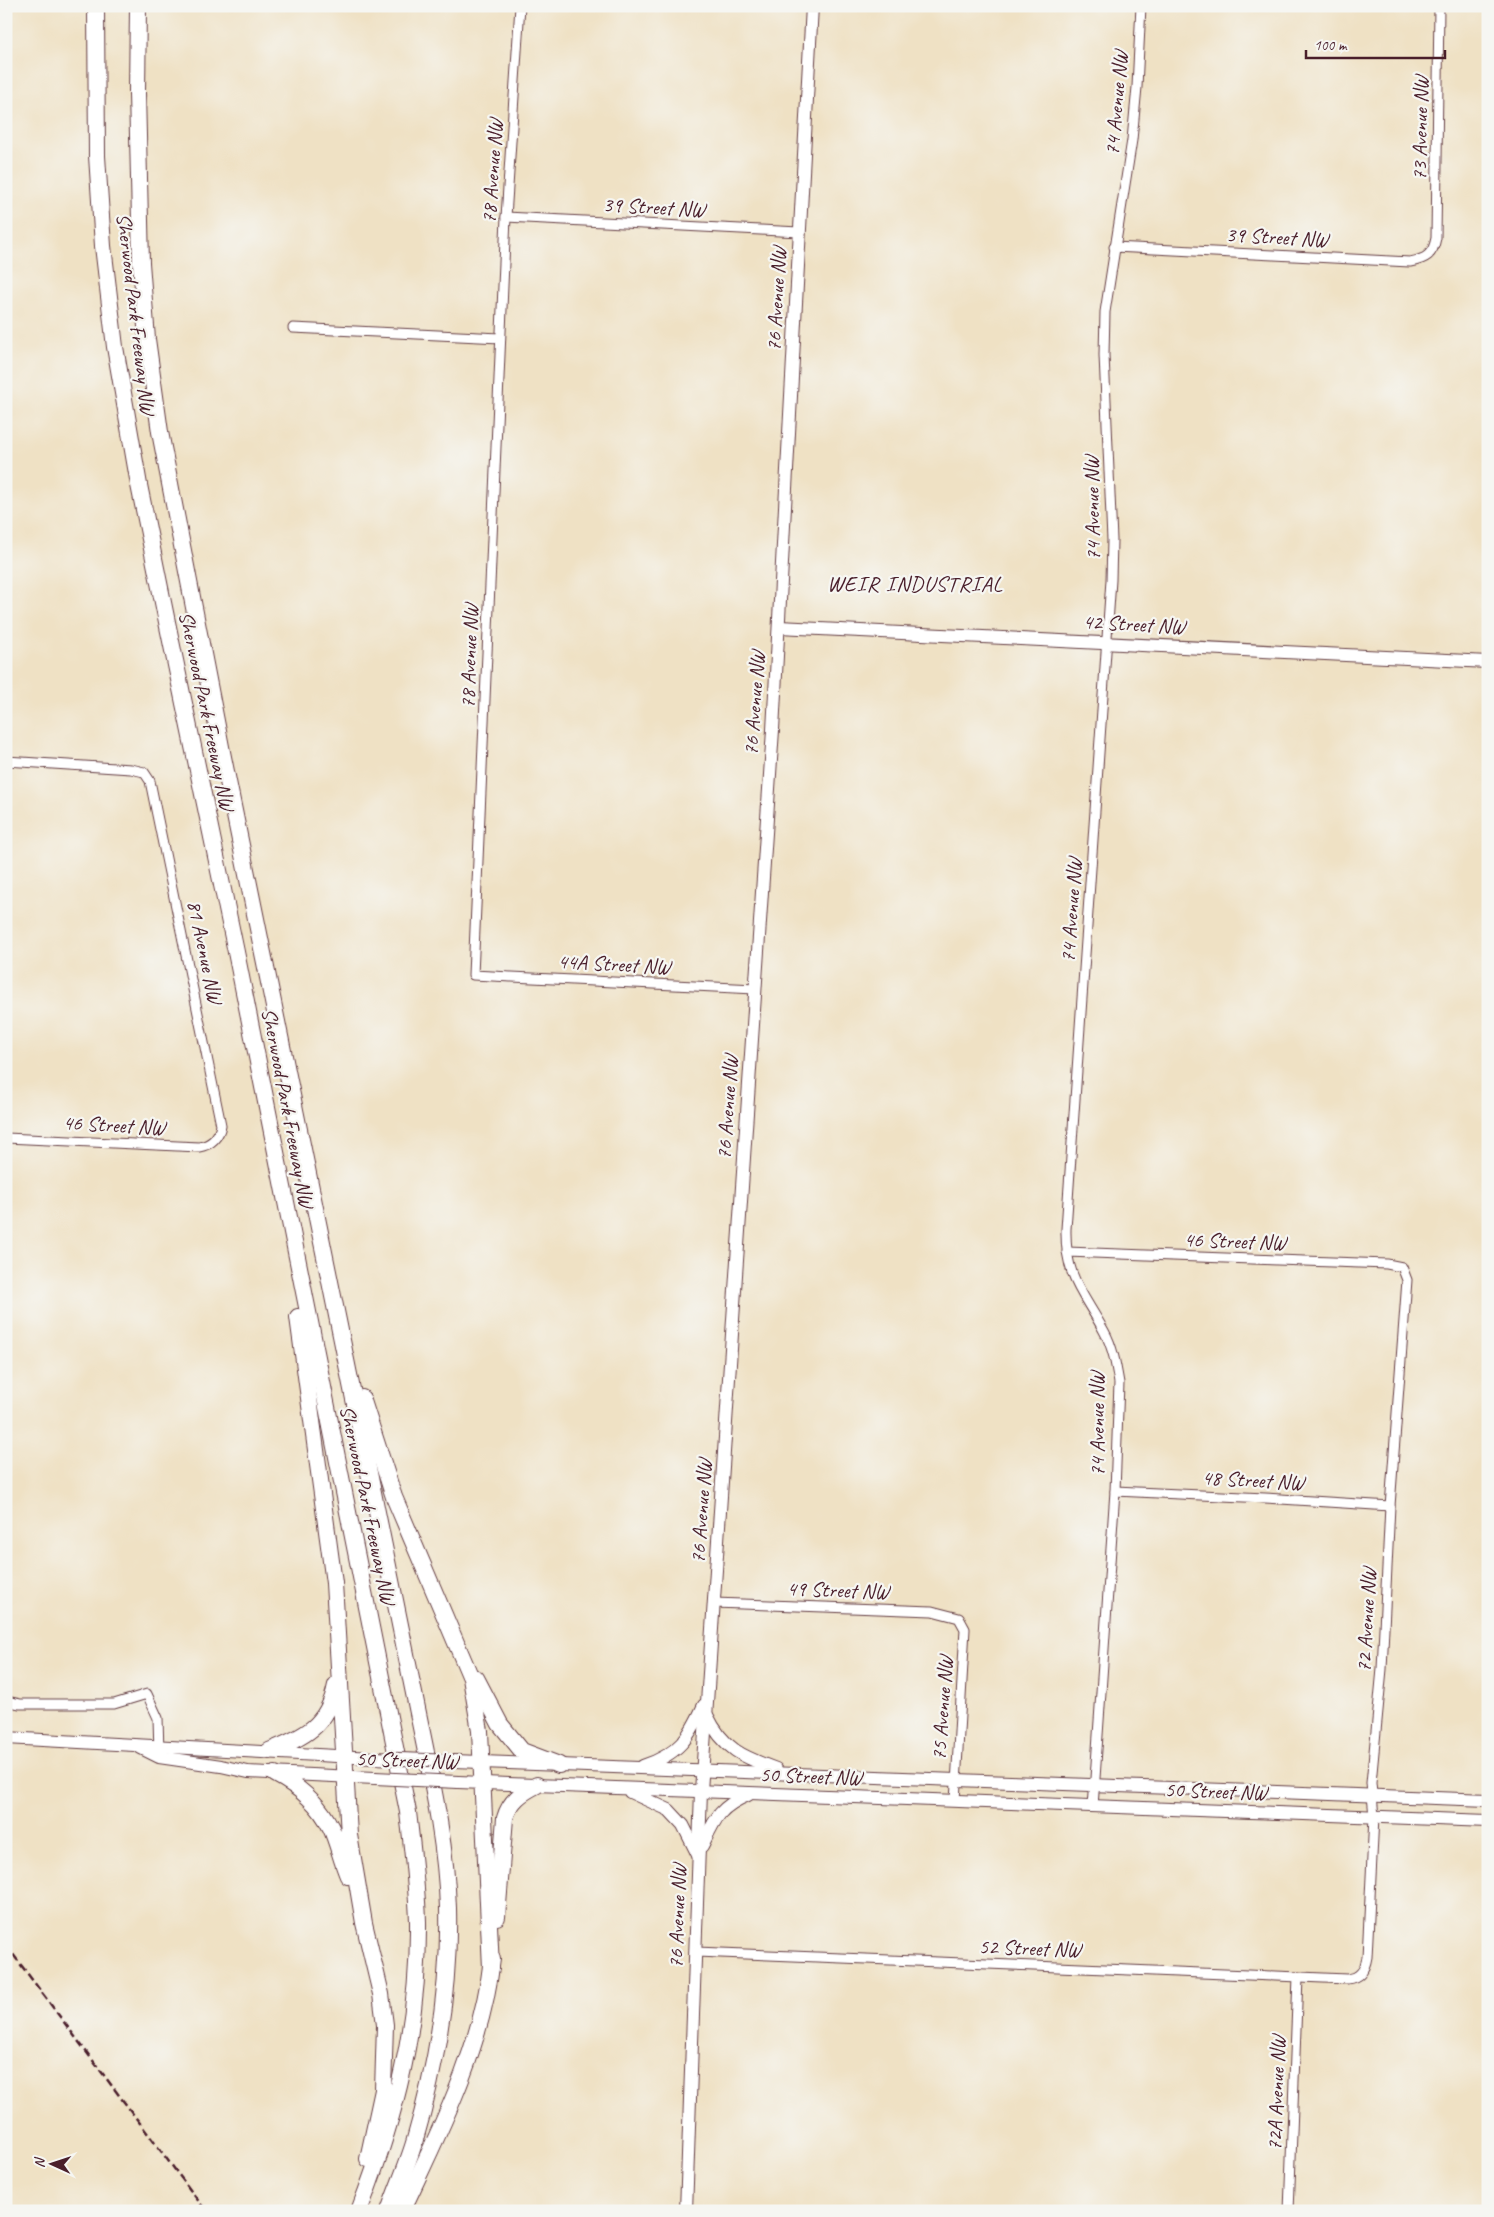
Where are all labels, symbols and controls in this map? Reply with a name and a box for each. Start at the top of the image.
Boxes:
scale bar [1306,28,1445,60]
text: 100 m [1314,36,1348,55]
street label: 74 Avenue NW [1098,48,1134,156]
street label: 73 Avenue NW [1406,73,1434,181]
street label: 78 Avenue NW [475,116,509,224]
street label: 39 Street NW [602,191,708,223]
street label: Sherwood Park Freeway NW [111,212,161,418]
street label: 39 Street NW [1225,221,1331,253]
street label: 76 Avenue NW [760,244,792,352]
street label: 74 Avenue NW [1078,453,1106,561]
district label: WEIR INDUSTRIAL [827,570,1003,598]
street label: 78 Avenue NW [454,601,484,709]
street label: 42 Street NW [1082,608,1188,640]
street label: Sherwood Park Freeway NW [173,609,241,815]
street label: 76 Avenue NW [737,648,771,756]
street label: 74 Avenue NW [1054,855,1088,963]
street label: 81 Avenue NW [181,898,229,1008]
street label: 44A Street NW [557,948,673,980]
street label: Sherwood Park Freeway NW [256,1006,320,1212]
street label: 76 Avenue NW [710,1052,744,1160]
street label: 46 Street NW [62,1109,168,1141]
street label: 46 Street NW [1183,1226,1289,1256]
street label: 74 Avenue NW [1084,1370,1110,1477]
street label: Sherwood Park Freeway NW [334,1403,402,1609]
street label: 76 Avenue NW [684,1456,718,1564]
street label: 48 Street NW [1201,1464,1307,1496]
street label: 72 Avenue NW [1350,1565,1382,1673]
street label: 49 Street NW [786,1575,892,1605]
street label: 75 Avenue NW [925,1653,959,1761]
street label: 50 Street NW [355,1745,461,1775]
street label: 50 Street NW [759,1761,865,1791]
street label: 50 Street NW [1164,1776,1270,1806]
street label: 76 Avenue NW [662,1861,692,1969]
street label: 52 Street NW [978,1933,1084,1963]
street label: 72A Avenue NW [1261,2033,1291,2151]
north arrow [28,2140,78,2190]
text: N [31,2156,48,2168]

